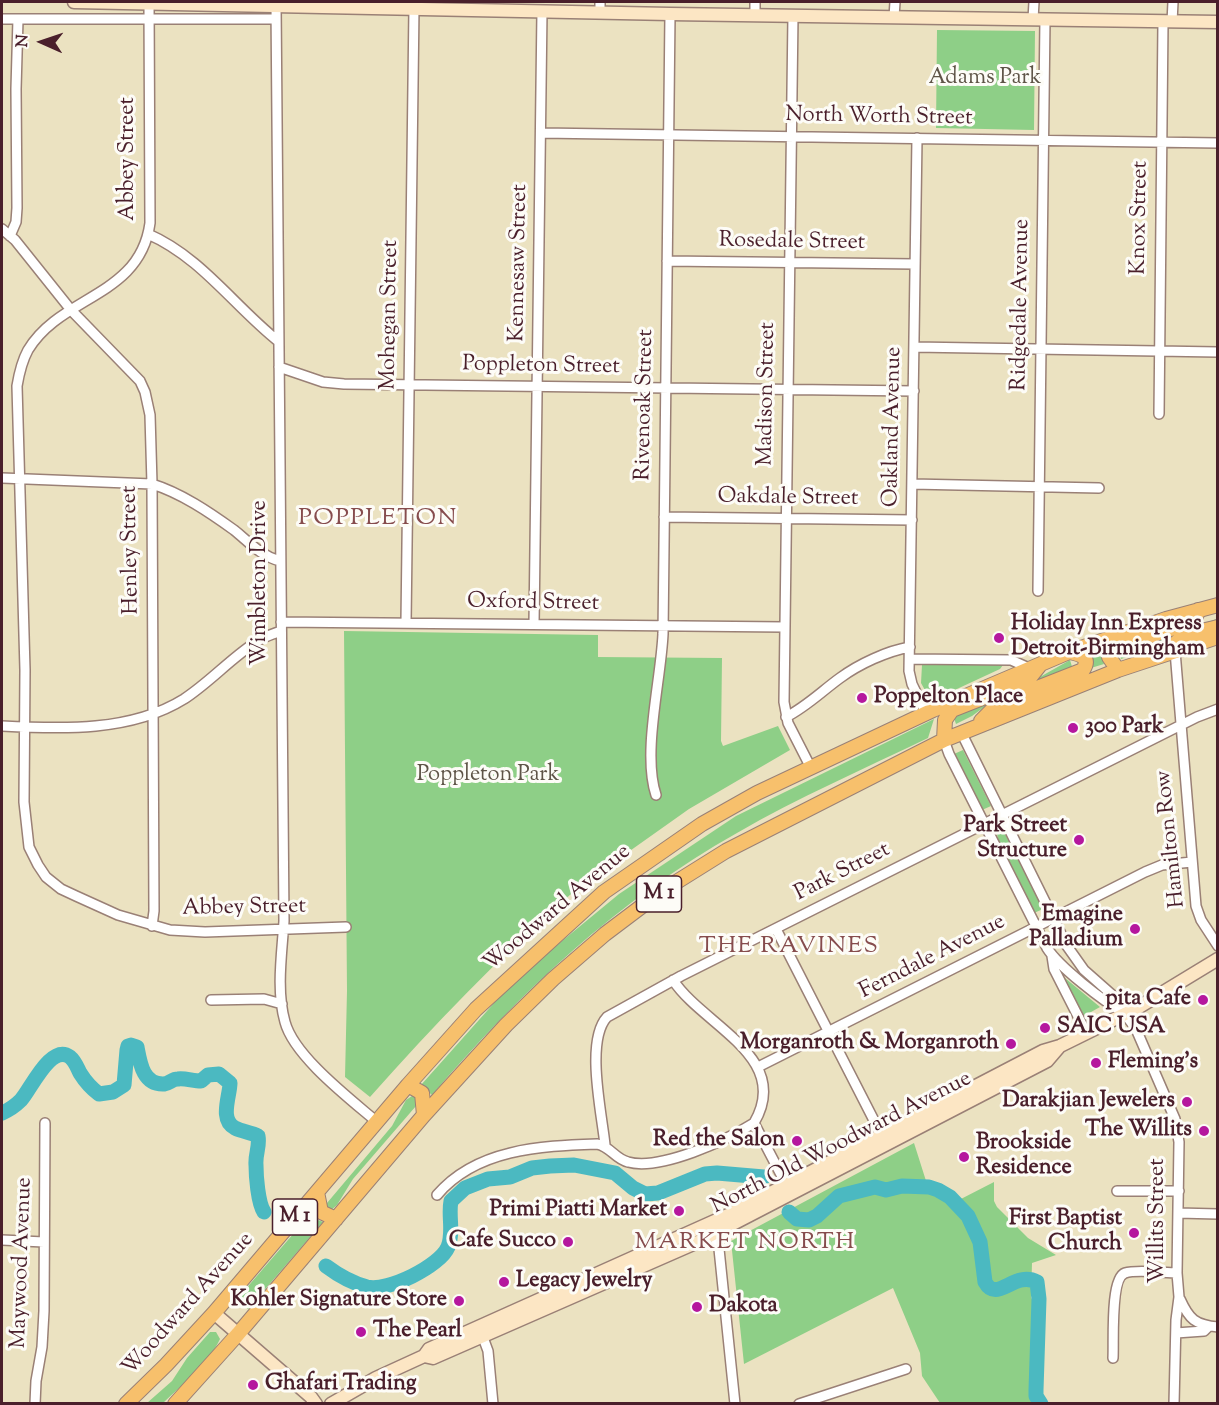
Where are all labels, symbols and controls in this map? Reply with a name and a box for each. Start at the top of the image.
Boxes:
north arrow [12,12,72,72]
text: N [12,34,35,48]
park label: Adams Park [929,66,1041,92]
street label: Abbey Street [116,97,142,221]
street label: North Worth Street [785,103,973,133]
street label: Knox Street [1127,161,1155,275]
street label: Kennesaw Street [505,184,535,342]
street label: Ridgedale Avenue [1007,219,1037,391]
street label: Rosedale Street [719,229,865,257]
street label: Mohegan Street [376,240,406,390]
street label: Madison Street [754,322,782,466]
street label: Rivenoak Street [631,329,661,481]
street label: Oakland Avenue [879,346,909,508]
street label: Poppleton Street [462,352,620,382]
street label: Henley Street [118,485,146,615]
street label: Oakdale Street [717,485,859,513]
street label: Wimbleton Drive [248,500,274,666]
district label: POPPLETON [298,506,458,534]
street label: Oxford Street [467,590,599,618]
place label: Holiday Inn Express Detroit-Birmingham [1011,612,1205,664]
marker: Holiday Inn Express Detroit-Birmingham [992,631,1006,645]
place label: Poppelton Place [874,685,1023,711]
marker: Poppelton Place [855,691,869,705]
place label: 300 Park [1085,715,1164,741]
marker: 300 Park [1066,721,1080,735]
park label: Poppleton Park [417,763,559,789]
street label: Hamilton Row [1152,769,1192,909]
place label: Park Street Structure [963,814,1067,866]
marker: Park Street Structure [1072,833,1086,847]
street label: Park Street [791,838,895,908]
street label: Woodward Avenue [479,840,637,978]
road number: M 1 [636,876,682,912]
street label: Abbey Street [182,895,306,923]
place label: Emagine Palladium [1029,903,1123,954]
street label: Ferndale Avenue [856,910,1010,1006]
marker: Emagine Palladium [1128,922,1142,936]
district label: THE RAVINES [699,934,879,962]
place label: pita Cafe [1105,987,1191,1013]
marker: pita Cafe [1196,993,1210,1007]
place label: SAIC USA [1057,1015,1165,1041]
marker: SAIC USA [1038,1021,1052,1035]
place label: Morganroth & Morganroth [740,1031,999,1057]
marker: Morganroth & Morganroth [1004,1037,1018,1051]
place label: Fleming's [1108,1050,1198,1076]
marker: Fleming's [1089,1056,1103,1070]
street label: North Old Woodward Avenue [708,1067,976,1221]
place label: Darakjian Jewelers [1002,1089,1175,1115]
marker: Darakjian Jewelers [1180,1095,1194,1109]
place label: The Willits [1085,1118,1192,1144]
marker: The Willits [1197,1124,1211,1138]
place label: Red the Salon [653,1128,785,1154]
place label: Brookside Residence [976,1131,1072,1182]
marker: Red the Salon [790,1134,804,1148]
marker: Brookside Residence [957,1150,971,1164]
street label: Willits Street [1146,1158,1172,1284]
street label: Maywood Avenue [7,1177,39,1349]
place label: Primi Piatti Market [490,1198,667,1224]
road number: M 1 [272,1199,318,1235]
marker: Primi Piatti Market [672,1204,686,1218]
place label: First Baptist Church [1009,1207,1122,1258]
marker: First Baptist Church [1127,1226,1141,1240]
street label: Woodward Avenue [118,1228,260,1382]
place label: Cafe Succo [449,1229,556,1255]
district label: MARKET NORTH [634,1230,856,1258]
marker: Cafe Succo [561,1235,575,1249]
place label: Legacy Jewelry [516,1269,652,1295]
marker: Legacy Jewelry [497,1275,511,1289]
place label: Kohler Signature Store [231,1288,447,1314]
marker: Kohler Signature Store [452,1294,466,1308]
place label: Dakota [709,1294,778,1320]
marker: Dakota [690,1300,704,1314]
place label: The Pearl [373,1319,462,1345]
marker: The Pearl [354,1325,368,1339]
place label: Ghafari Trading [265,1372,416,1398]
marker: Ghafari Trading [246,1378,260,1392]

